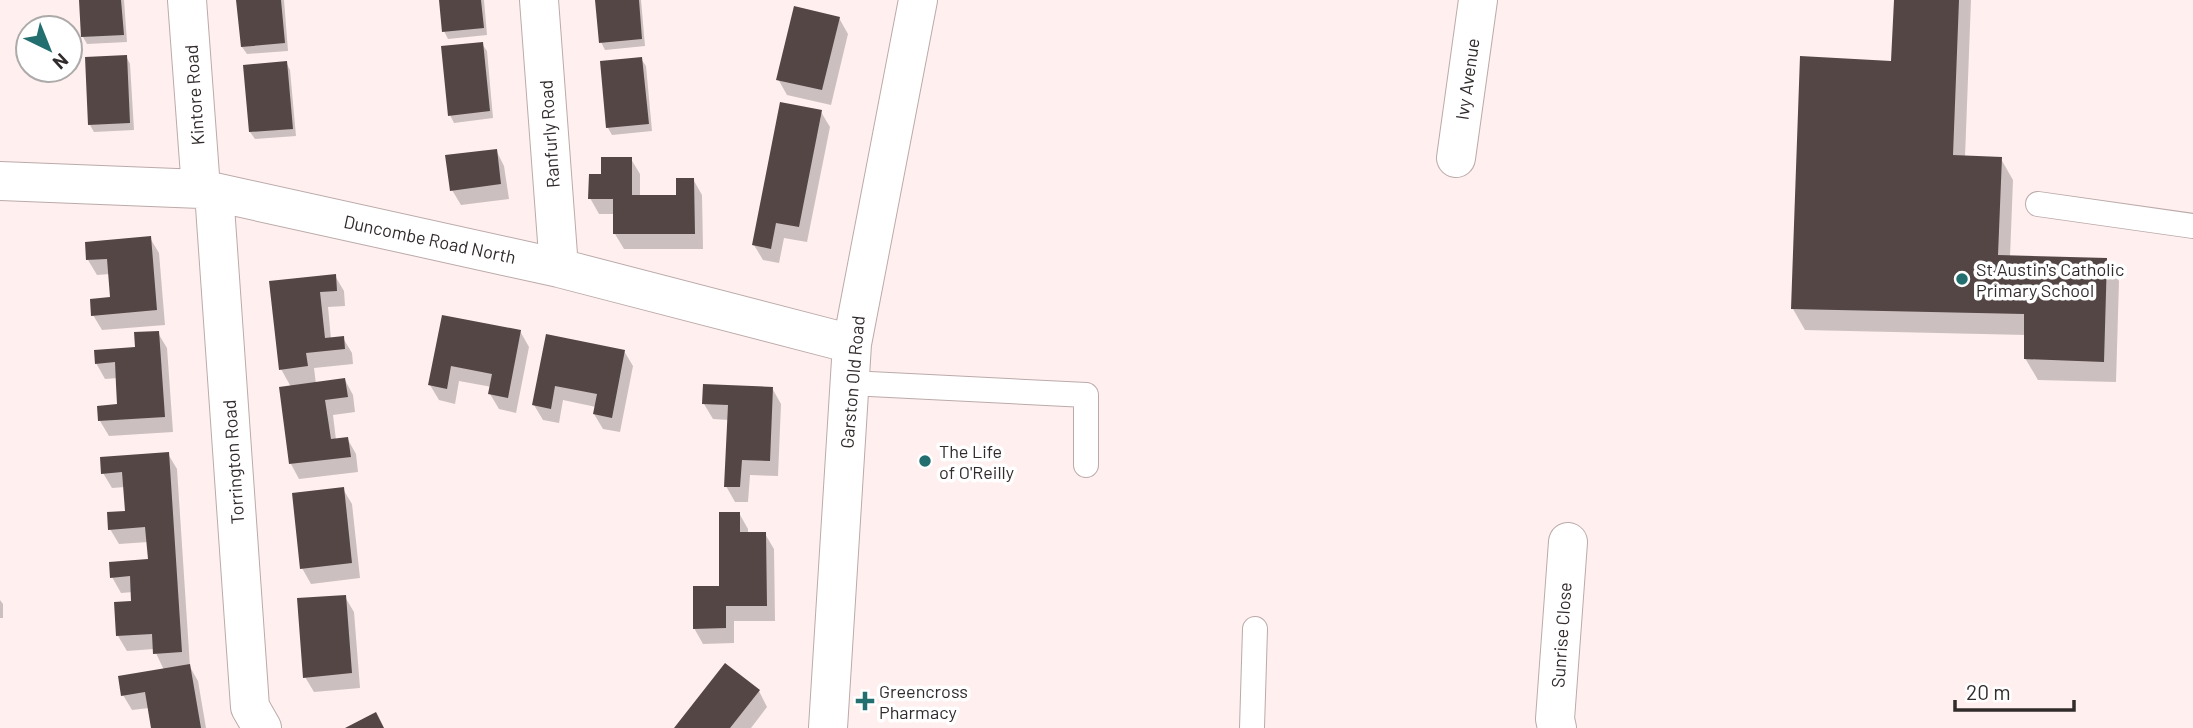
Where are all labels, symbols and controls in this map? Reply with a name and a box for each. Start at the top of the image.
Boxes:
north arrow [14,14,84,84]
street label: Ivy Avenue [1450,37,1484,121]
street label: Kintore Road [180,44,208,146]
text: N [48,49,73,75]
street label: Ranfurly Road [534,79,564,189]
street label: Duncombe Road North [342,210,518,268]
place label: St Austin's Catholic Primary School [1976,258,2124,301]
marker: St Austin's Catholic Primary School [1954,271,1970,287]
street label: Garston Old Road [835,315,869,449]
street label: Torrington Road [218,399,248,525]
place label: The Life of O'Reilly [939,440,1014,483]
marker: The Life of O'Reilly [917,453,933,469]
street label: Sunrise Close [1546,581,1576,689]
scale bar [1955,668,2074,712]
text: 20 m [1966,679,2011,704]
place label: Greencross Pharmacy [879,680,968,723]
marker: Greencross Pharmacy [857,693,873,709]

